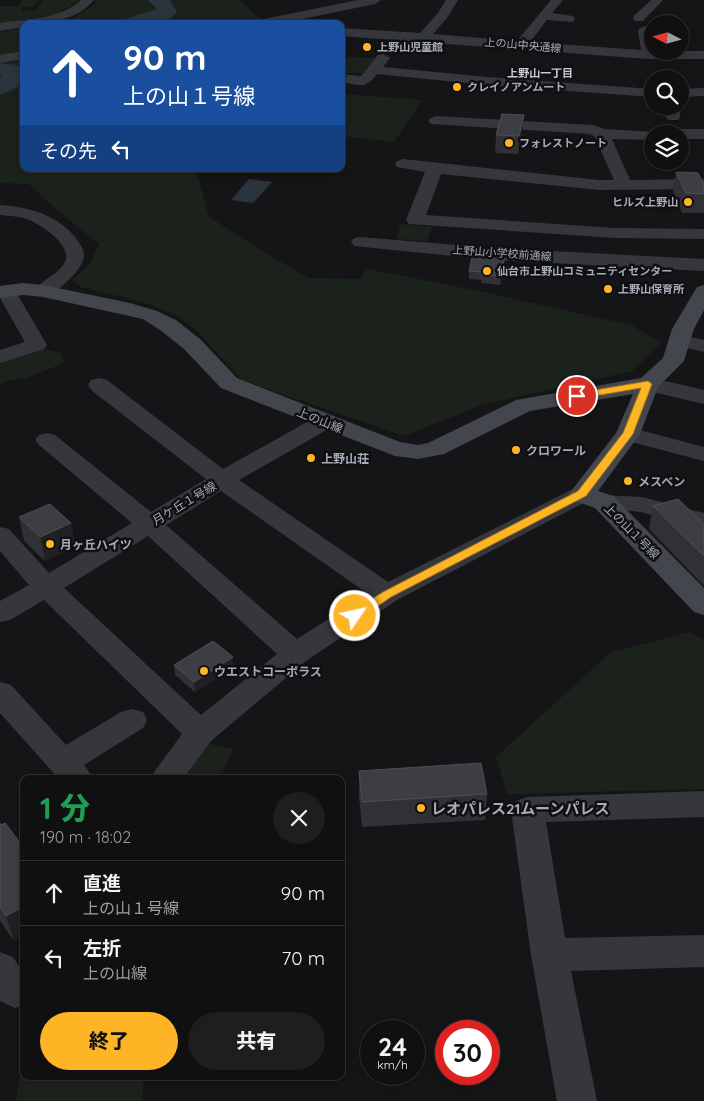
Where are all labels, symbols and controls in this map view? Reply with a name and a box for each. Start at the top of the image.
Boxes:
north arrow [644,15,689,60]
map controls [644,15,689,170]
text: 90 m [123,35,206,79]
street label: 上の山中央通線 [484,35,562,55]
icon: ahead [40,40,105,105]
place label: 上野山児童館 [377,40,443,54]
marker: 上野山児童館 [361,41,373,53]
district label: 上野山一丁目 [507,66,573,80]
button: search [644,70,689,115]
place label: クレイノアンムート [467,80,565,94]
marker: クレイノアンムート [451,81,463,93]
text: 上の山１号線 [123,82,255,110]
button: layers [644,125,689,170]
icon: left [107,135,135,163]
place label: フォレストノート [519,136,607,150]
marker: フォレストノート [503,137,515,149]
text: その先 [40,139,97,163]
place label: ヒルズ上野山 [612,195,678,209]
marker: ヒルズ上野山 [682,196,694,208]
street label: 上野山小学校前通線 [452,243,552,263]
place label: 仙台市上野山コミュニティセンター [497,264,672,278]
marker: 仙台市上野山コミュニティセンター [481,265,493,277]
place label: 上野山保育所 [618,282,684,296]
marker: 上野山保育所 [602,283,614,295]
pin [556,375,598,417]
icon: arrive [563,382,591,410]
street label: 上の山線 [295,404,345,436]
place label: クロワール [526,443,586,458]
marker: クロワール [510,444,522,456]
place label: 上野山荘 [321,451,369,466]
marker: 上野山荘 [305,452,317,464]
place label: メスベン [638,474,685,489]
marker: メスベン [622,475,634,487]
street label: 月ケ丘１号線 [149,478,219,528]
street label: 上の山１号線 [601,500,663,562]
place label: 月ヶ丘ハイツ [60,537,132,552]
marker: 月ヶ丘ハイツ [44,538,56,550]
position arrow [328,589,380,641]
place label: ウエストコーポラス [214,664,322,679]
marker: ウエストコーポラス [198,665,210,677]
text: 1 分 [40,789,90,827]
button: close [273,792,325,844]
place label: レオパレス21ムーンパレス [431,799,610,818]
marker: レオパレス21ムーンパレス [415,802,427,814]
text: 190 m · 18:02 [40,827,131,847]
text: 直進 [83,871,121,895]
icon: ahead [40,879,68,907]
text: 90 m [281,881,325,905]
text: 上の山１号線 [83,898,179,918]
text: 左折 [83,936,121,960]
icon: left [40,944,68,972]
text: 70 m [281,946,325,970]
text: 上の山線 [83,963,147,983]
button: 終了 [40,1012,178,1070]
button: 共有 [188,1012,325,1070]
speed limit sign: 30 [435,1020,500,1085]
text: 24 [378,1031,407,1062]
text: km/h [377,1057,408,1072]

